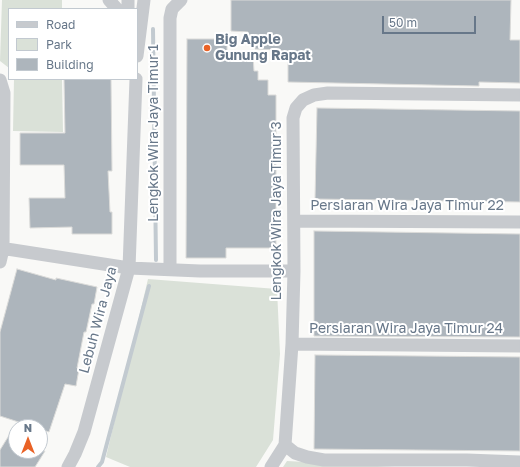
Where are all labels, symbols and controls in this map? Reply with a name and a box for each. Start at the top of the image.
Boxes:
legend [8,8,138,80]
scale bar [384,8,478,34]
text: 50 m [389,15,417,30]
text: Road [46,17,75,32]
place label: Big Apple Gunung Rapat [215,32,311,64]
text: Park [46,37,72,52]
marker: Big Apple Gunung Rapat [202,43,212,53]
street label: Lengkok Wira Jaya Timur 1 [146,44,162,222]
text: Building [46,57,94,72]
street label: Lengkok Wira Jaya Timur 3 [269,121,285,301]
street label: Persiaran Wira Jaya Timur 22 [310,198,504,214]
street label: Lebuh Wira Jaya [76,265,120,375]
street label: Persiaran Wira Jaya Timur 24 [309,321,503,337]
north arrow [8,419,48,459]
text: N [24,421,32,434]

